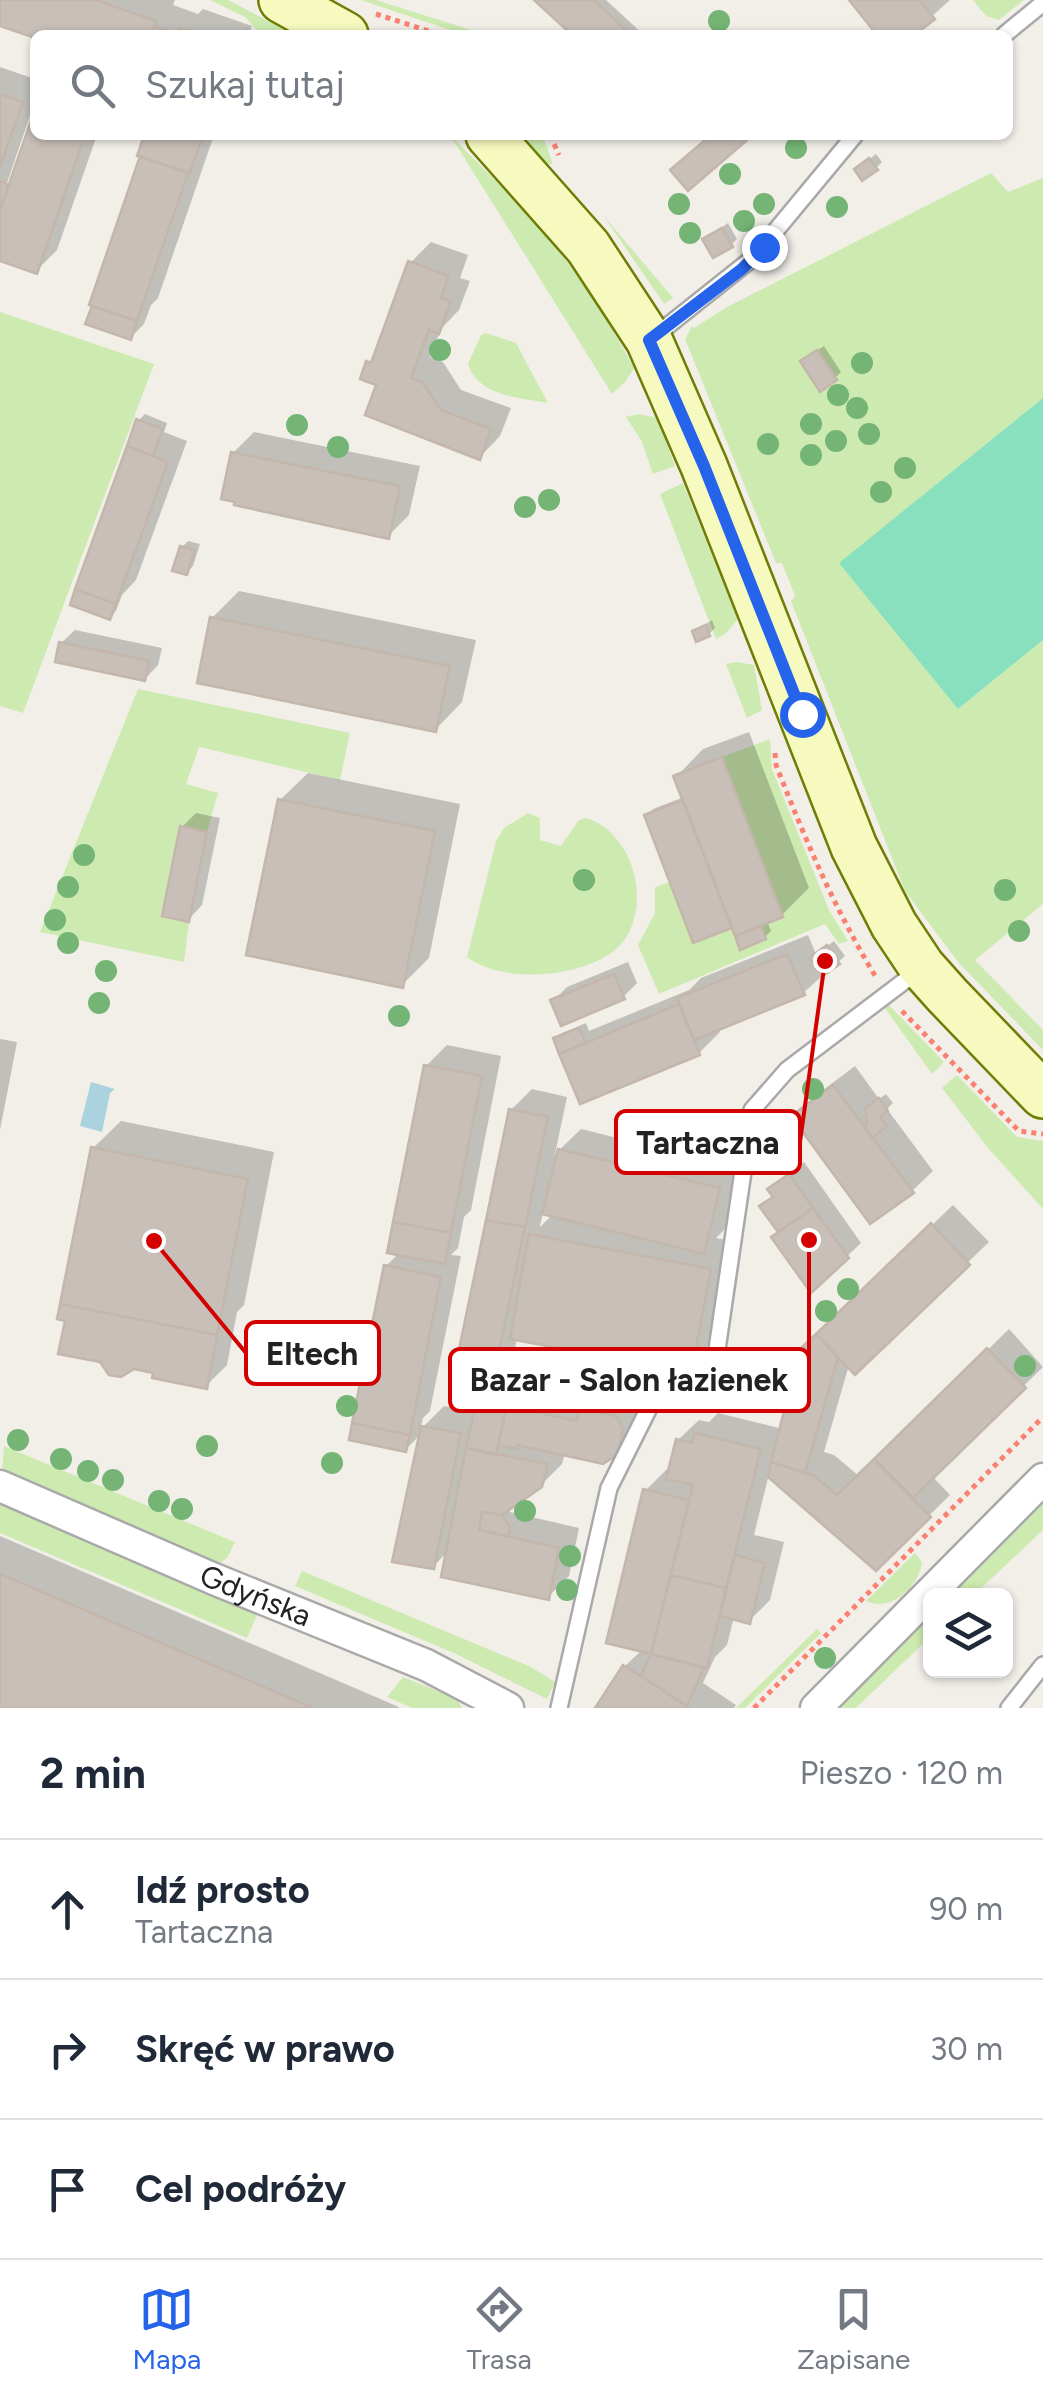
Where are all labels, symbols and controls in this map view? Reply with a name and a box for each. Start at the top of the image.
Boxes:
search box [30,30,1013,140]
icon: search [65,58,120,113]
text: Szukaj tutaj [145,62,345,108]
route end [742,225,788,271]
route start [780,692,826,738]
callout: Tartaczna [616,1111,800,1173]
text: Tartaczna [636,1124,780,1162]
callout: Eltech [246,1322,379,1384]
text: Eltech [266,1335,358,1373]
callout: Bazar - Salon łazienek [450,1349,809,1411]
text: Bazar - Salon łazienek [470,1361,789,1399]
street label: Gdyńska [194,1556,316,1634]
map controls [923,1588,1013,1678]
button: layers [923,1588,1013,1678]
text: 2 min [40,1748,146,1799]
text: Pieszo · 120 m [800,1754,1003,1792]
text: Idź prosto [135,1867,310,1913]
icon: ahead [40,1882,95,1937]
text: 90 m [929,1890,1003,1928]
text: Tartaczna [135,1913,273,1951]
icon: right [40,2022,95,2077]
text: Skręć w prawo [135,2026,395,2072]
text: 30 m [930,2030,1003,2068]
icon: arrive [40,2162,95,2217]
text: Cel podróży [135,2166,346,2212]
tab: Mapa [133,2282,201,2376]
tab: Trasa [467,2282,532,2376]
tab: Zapisane [797,2282,910,2376]

